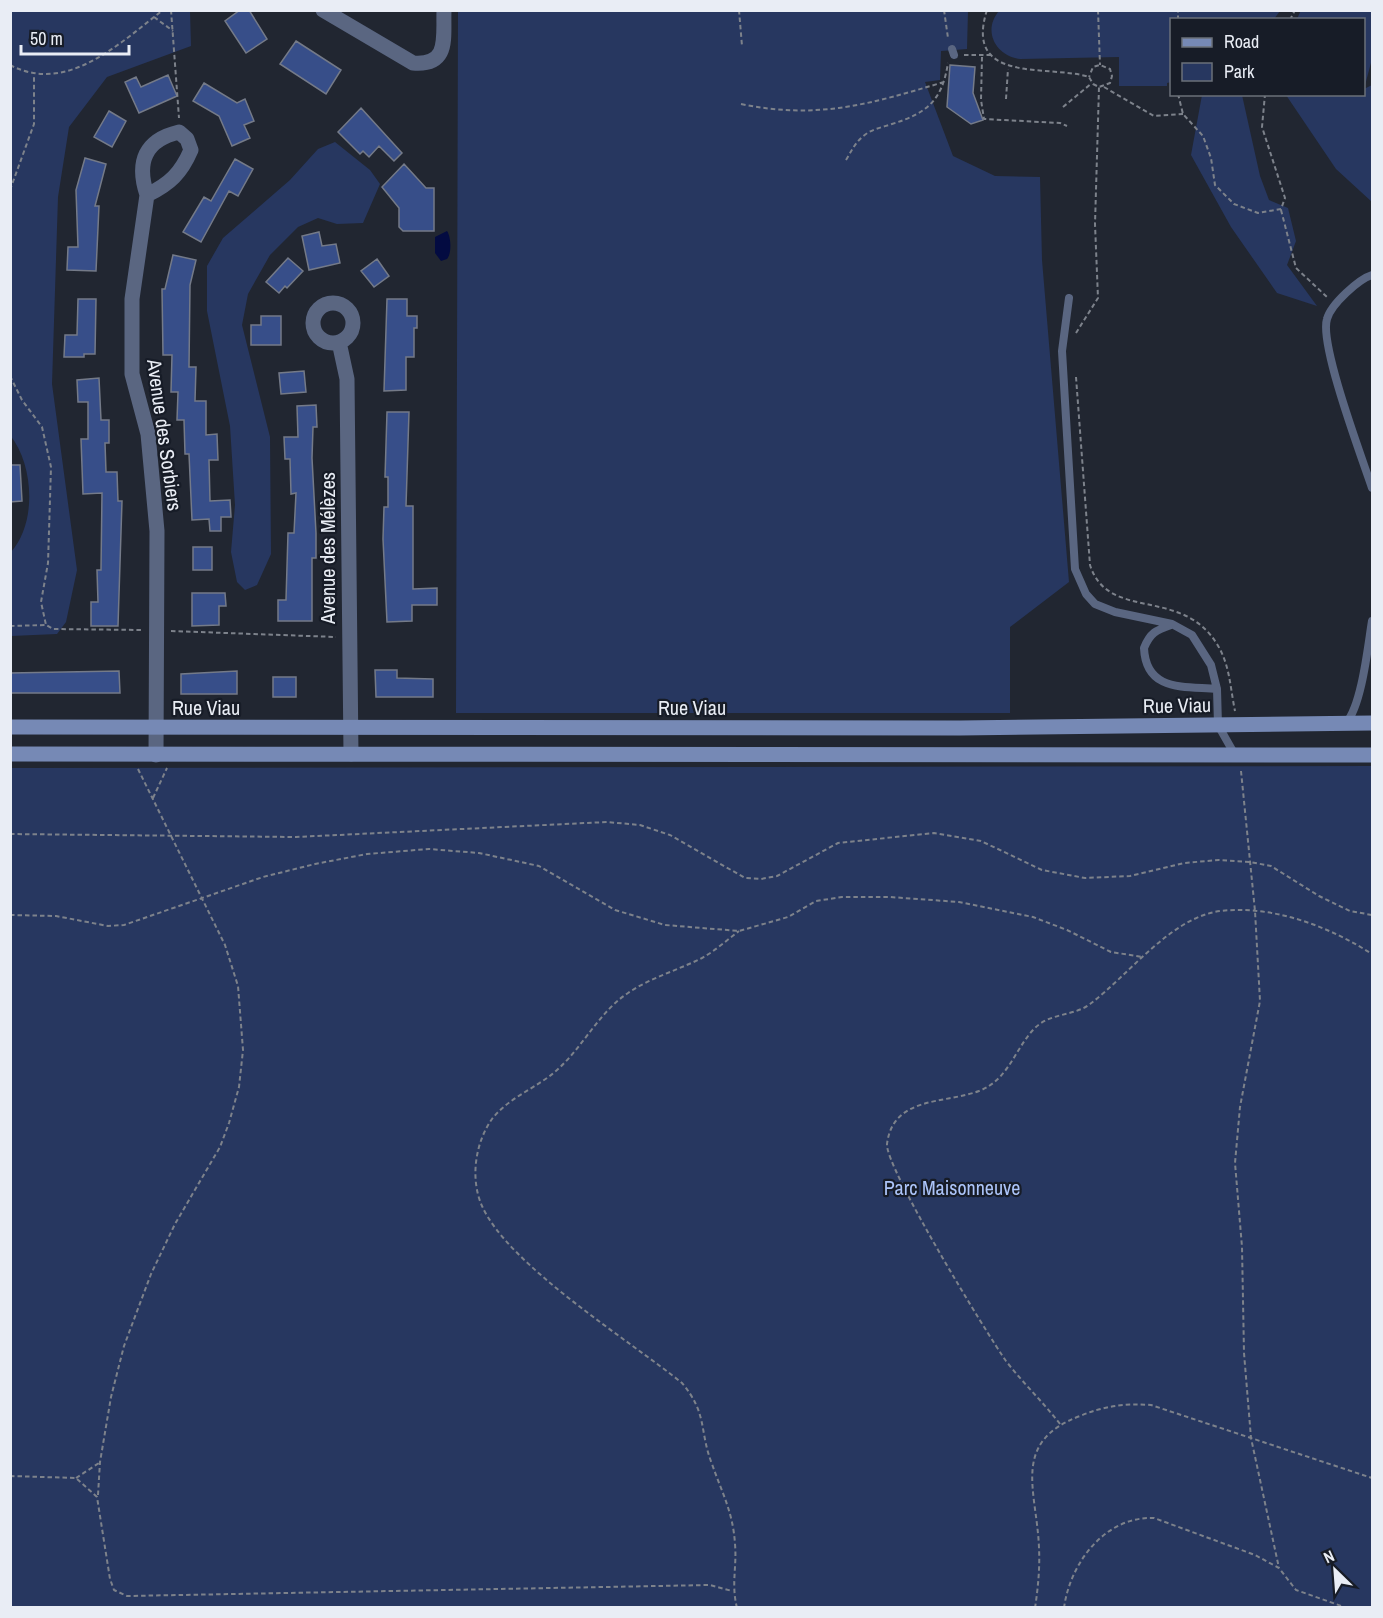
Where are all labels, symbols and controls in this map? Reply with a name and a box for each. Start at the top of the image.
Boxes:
scale bar [21,18,129,56]
legend [1170,18,1365,96]
text: 50 m [30,26,63,51]
text: Road [1224,29,1259,54]
text: Park [1224,59,1255,84]
street label: Avenue des Sorbiers [141,356,189,513]
street label: Avenue des Mélèzes [314,472,341,625]
street label: Rue Viau [1143,691,1211,719]
street label: Rue Viau [172,694,240,721]
street label: Rue Viau [658,694,726,721]
park label: Parc Maisonneuve [884,1174,1020,1201]
north arrow [1305,1540,1365,1600]
text: N [1320,1544,1338,1568]

